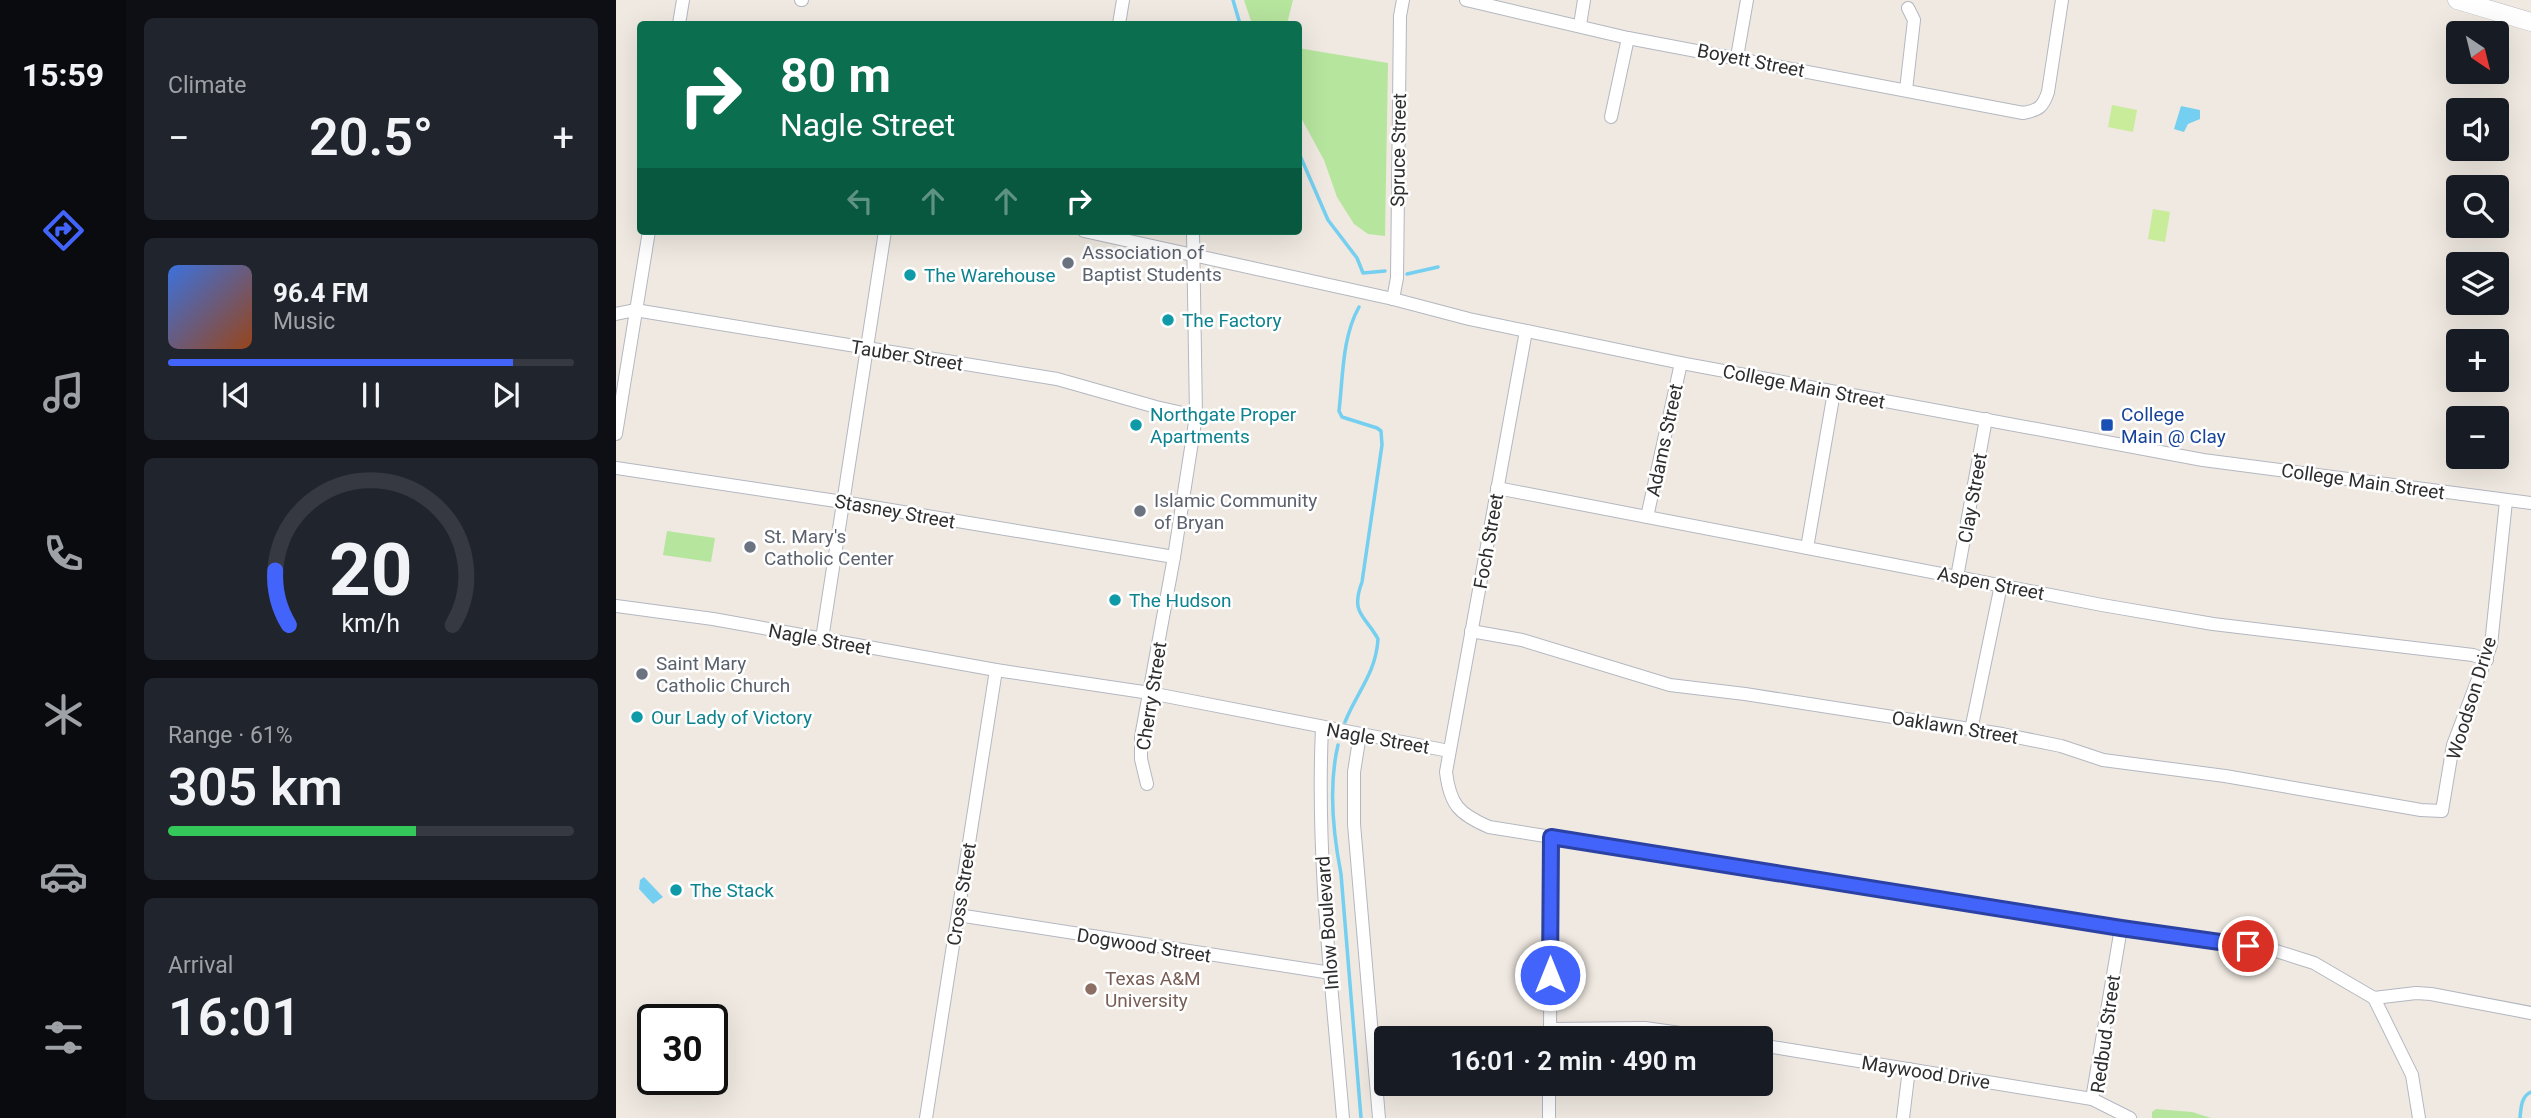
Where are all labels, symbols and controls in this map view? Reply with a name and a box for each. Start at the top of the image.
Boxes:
north arrow [2446,21,2510,84]
map controls [2446,21,2509,469]
street label: Boyett Street [1695,39,1806,82]
text: 80 m [780,47,891,104]
icon: right [665,49,756,140]
text: 15:59 [22,56,104,94]
text: Climate [168,72,247,99]
street label: Spruce Street [1386,93,1411,207]
button: sound [2446,98,2509,161]
text: Nagle Street [780,106,955,144]
text: 20.5° [309,107,433,168]
text: − [168,116,190,160]
text: + [552,116,574,160]
button: search [2446,175,2509,238]
icon: left [841,182,879,220]
icon: ahead [914,182,952,220]
icon: ahead [987,182,1025,220]
icon: right [1060,182,1098,220]
icon: directions [39,206,88,255]
place label: Association of Baptist Students [1082,241,1222,286]
button: layers [2446,252,2509,315]
marker: Association of Baptist Students [1060,255,1076,271]
place label: The Warehouse [924,264,1055,287]
marker: The Warehouse [902,267,918,283]
text: 96.4 FM [273,278,369,308]
text: Music [273,308,335,335]
place label: The Factory [1182,309,1282,332]
marker: The Factory [1160,312,1176,328]
button: + [2446,329,2509,392]
street label: Tauber Street [849,335,965,376]
street label: College Main Street [1721,359,1887,414]
icon: music [39,368,88,417]
icon: previous [217,376,255,414]
icon: pause [352,376,390,414]
icon: next [487,376,525,414]
street label: Adams Street [1641,382,1688,499]
place label: Northgate Proper Apartments [1150,403,1297,448]
place label: College Main @ Clay [2121,403,2226,448]
button: − [2446,406,2509,469]
marker: Northgate Proper Apartments [1128,417,1144,433]
marker: College Main @ Clay [2099,417,2115,433]
street label: Clay Street [1953,451,1992,545]
street label: College Main Street [2280,459,2446,504]
place label: Islamic Community of Bryan [1154,489,1317,534]
street label: Stasney Street [833,490,957,533]
street label: Foch Street [1469,492,1508,591]
marker: Islamic Community of Bryan [1132,503,1148,519]
place label: St. Mary's Catholic Center [764,525,894,570]
text: 20 [329,527,413,613]
icon: phone [39,529,88,578]
marker: St. Mary's Catholic Center [742,539,758,555]
street label: Aspen Street [1936,562,2046,605]
place label: The Hudson [1129,589,1231,612]
marker: The Hudson [1107,592,1123,608]
text: km/h [342,609,400,638]
street label: Nagle Street [767,619,873,660]
street label: Woodson Drive [2442,634,2501,762]
street label: Cherry Street [1132,640,1171,752]
place label: Saint Mary Catholic Church [656,652,790,697]
marker: Saint Mary Catholic Church [634,666,650,682]
icon: climate [39,690,88,739]
place label: Our Lady of Victory [651,706,812,729]
street label: Oaklawn Street [1890,706,2020,749]
marker: Our Lady of Victory [629,709,645,725]
street label: Nagle Street [1325,718,1431,759]
text: Range · 61% [168,722,293,749]
text: 305 km [168,757,343,818]
street label: Cross Street [942,841,981,947]
icon: car [39,852,88,901]
street label: Inlow Boulevard [1311,855,1344,991]
place label: The Stack [690,879,774,902]
marker: The Stack [668,882,684,898]
pin [2218,916,2278,976]
street label: Dogwood Street [1075,924,1213,967]
icon: arrive [2229,927,2267,965]
position arrow [1513,938,1587,1012]
text: Arrival [168,952,233,979]
place label: Texas A&M University [1105,967,1201,1012]
street label: Redbud Street [2086,973,2125,1095]
marker: Texas A&M University [1083,981,1099,997]
text: 16:01 [168,987,301,1048]
speed limit sign: 30 [637,1004,728,1095]
icon: filters [39,1013,88,1062]
text: 16:01 · 2 min · 490 m [1450,1046,1697,1076]
street label: Maywood Drive [1860,1051,1992,1094]

